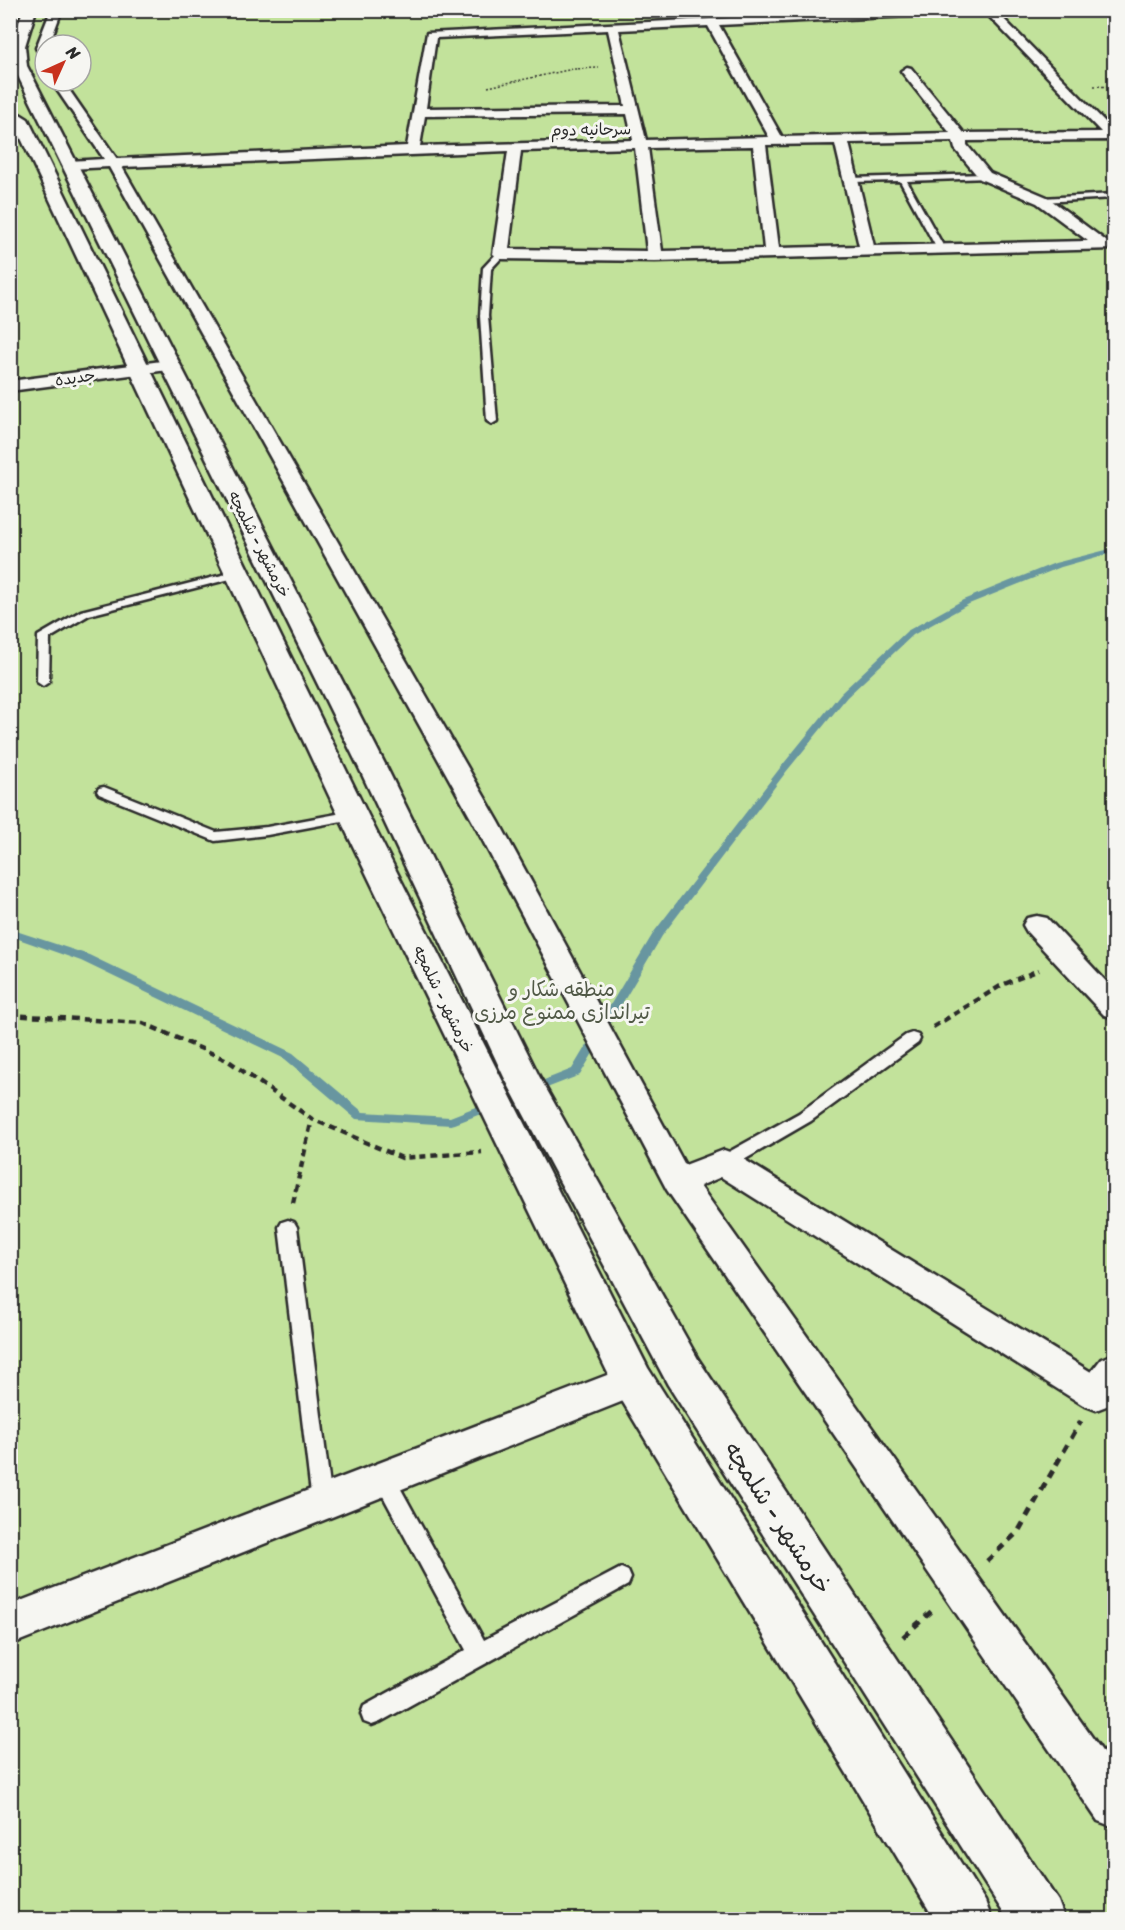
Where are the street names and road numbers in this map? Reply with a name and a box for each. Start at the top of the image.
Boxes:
street label: سرحانیه دوم [550,114,632,145]
street label: جدیده [53,360,97,395]
street label: خرمشهر - شلمچه [220,485,299,603]
street label: خرمشهر - شلمچه [405,940,482,1058]
street label: خرمشهر - شلمچه [713,1433,843,1603]

